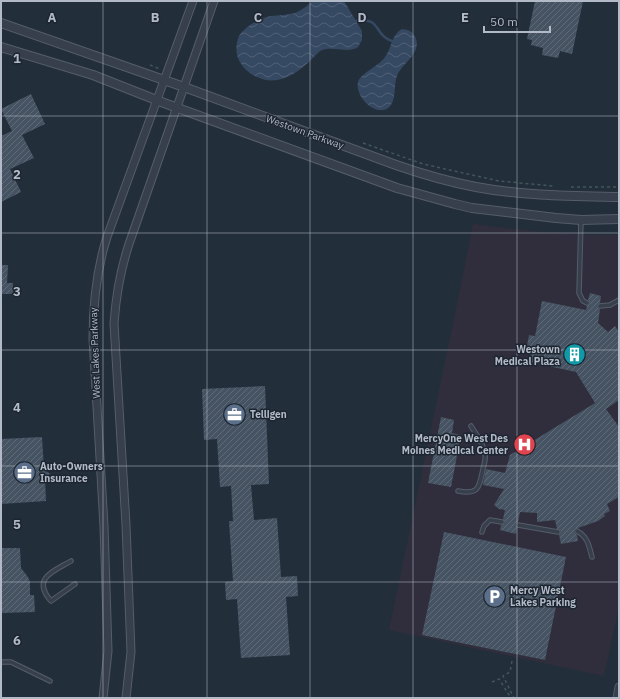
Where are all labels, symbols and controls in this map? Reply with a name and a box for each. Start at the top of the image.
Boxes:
scale bar [484,8,550,34]
text: A [48,9,57,26]
text: B [151,9,160,26]
text: C [254,9,263,26]
text: D [357,9,367,26]
text: E [461,9,469,26]
text: 50 m [490,14,518,29]
text: 1 [13,50,21,67]
street label: Westown Parkway [264,112,346,152]
text: 2 [13,166,21,183]
text: 3 [13,283,21,300]
street label: West Lakes Parkway [87,307,103,399]
building icon: Westown Medical Plaza [562,342,588,368]
place label: Westown Medical Plaza [495,343,560,368]
text: 4 [13,399,21,416]
office icon: Telligen [222,401,248,427]
place label: Telligen [250,408,287,421]
hospital icon: MercyOne West Des Moines Medical Center [511,431,537,457]
place label: MercyOne West Des Moines Medical Center [402,432,508,457]
office icon: Auto-Owners Insurance [11,459,37,485]
place label: Auto-Owners Insurance [40,460,103,485]
text: 5 [13,516,21,533]
parking icon: Mercy West Lakes Parking [481,583,507,609]
place label: Mercy West Lakes Parking [510,584,576,609]
text: 6 [13,632,21,649]

